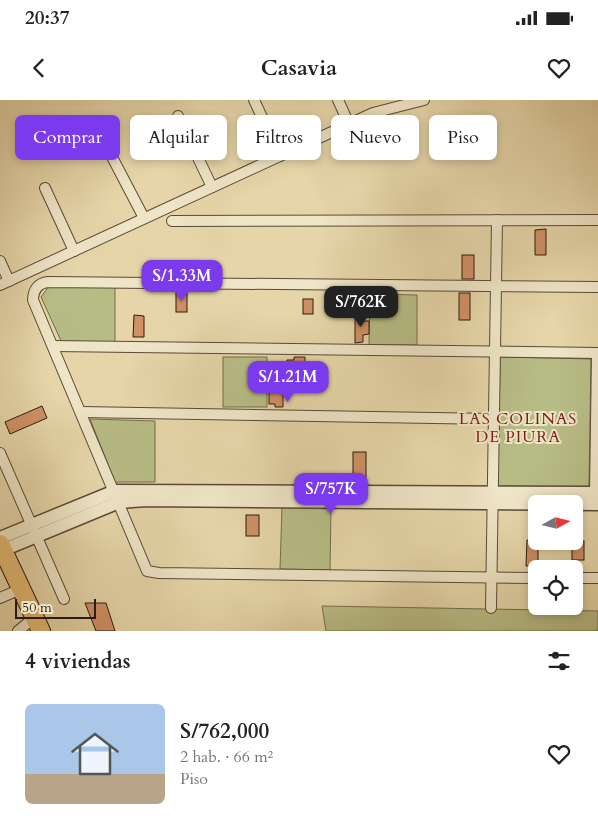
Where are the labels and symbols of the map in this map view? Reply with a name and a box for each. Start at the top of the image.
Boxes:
pin: S/1.33M [136,260,228,302]
pin: S/762K [320,286,402,328]
pin: S/1.21M [242,360,334,403]
district label: LAS COLINAS DE PIURA [459,408,577,448]
pin: S/757K [290,472,372,515]
north arrow [528,495,582,550]
scale bar [15,596,96,619]

